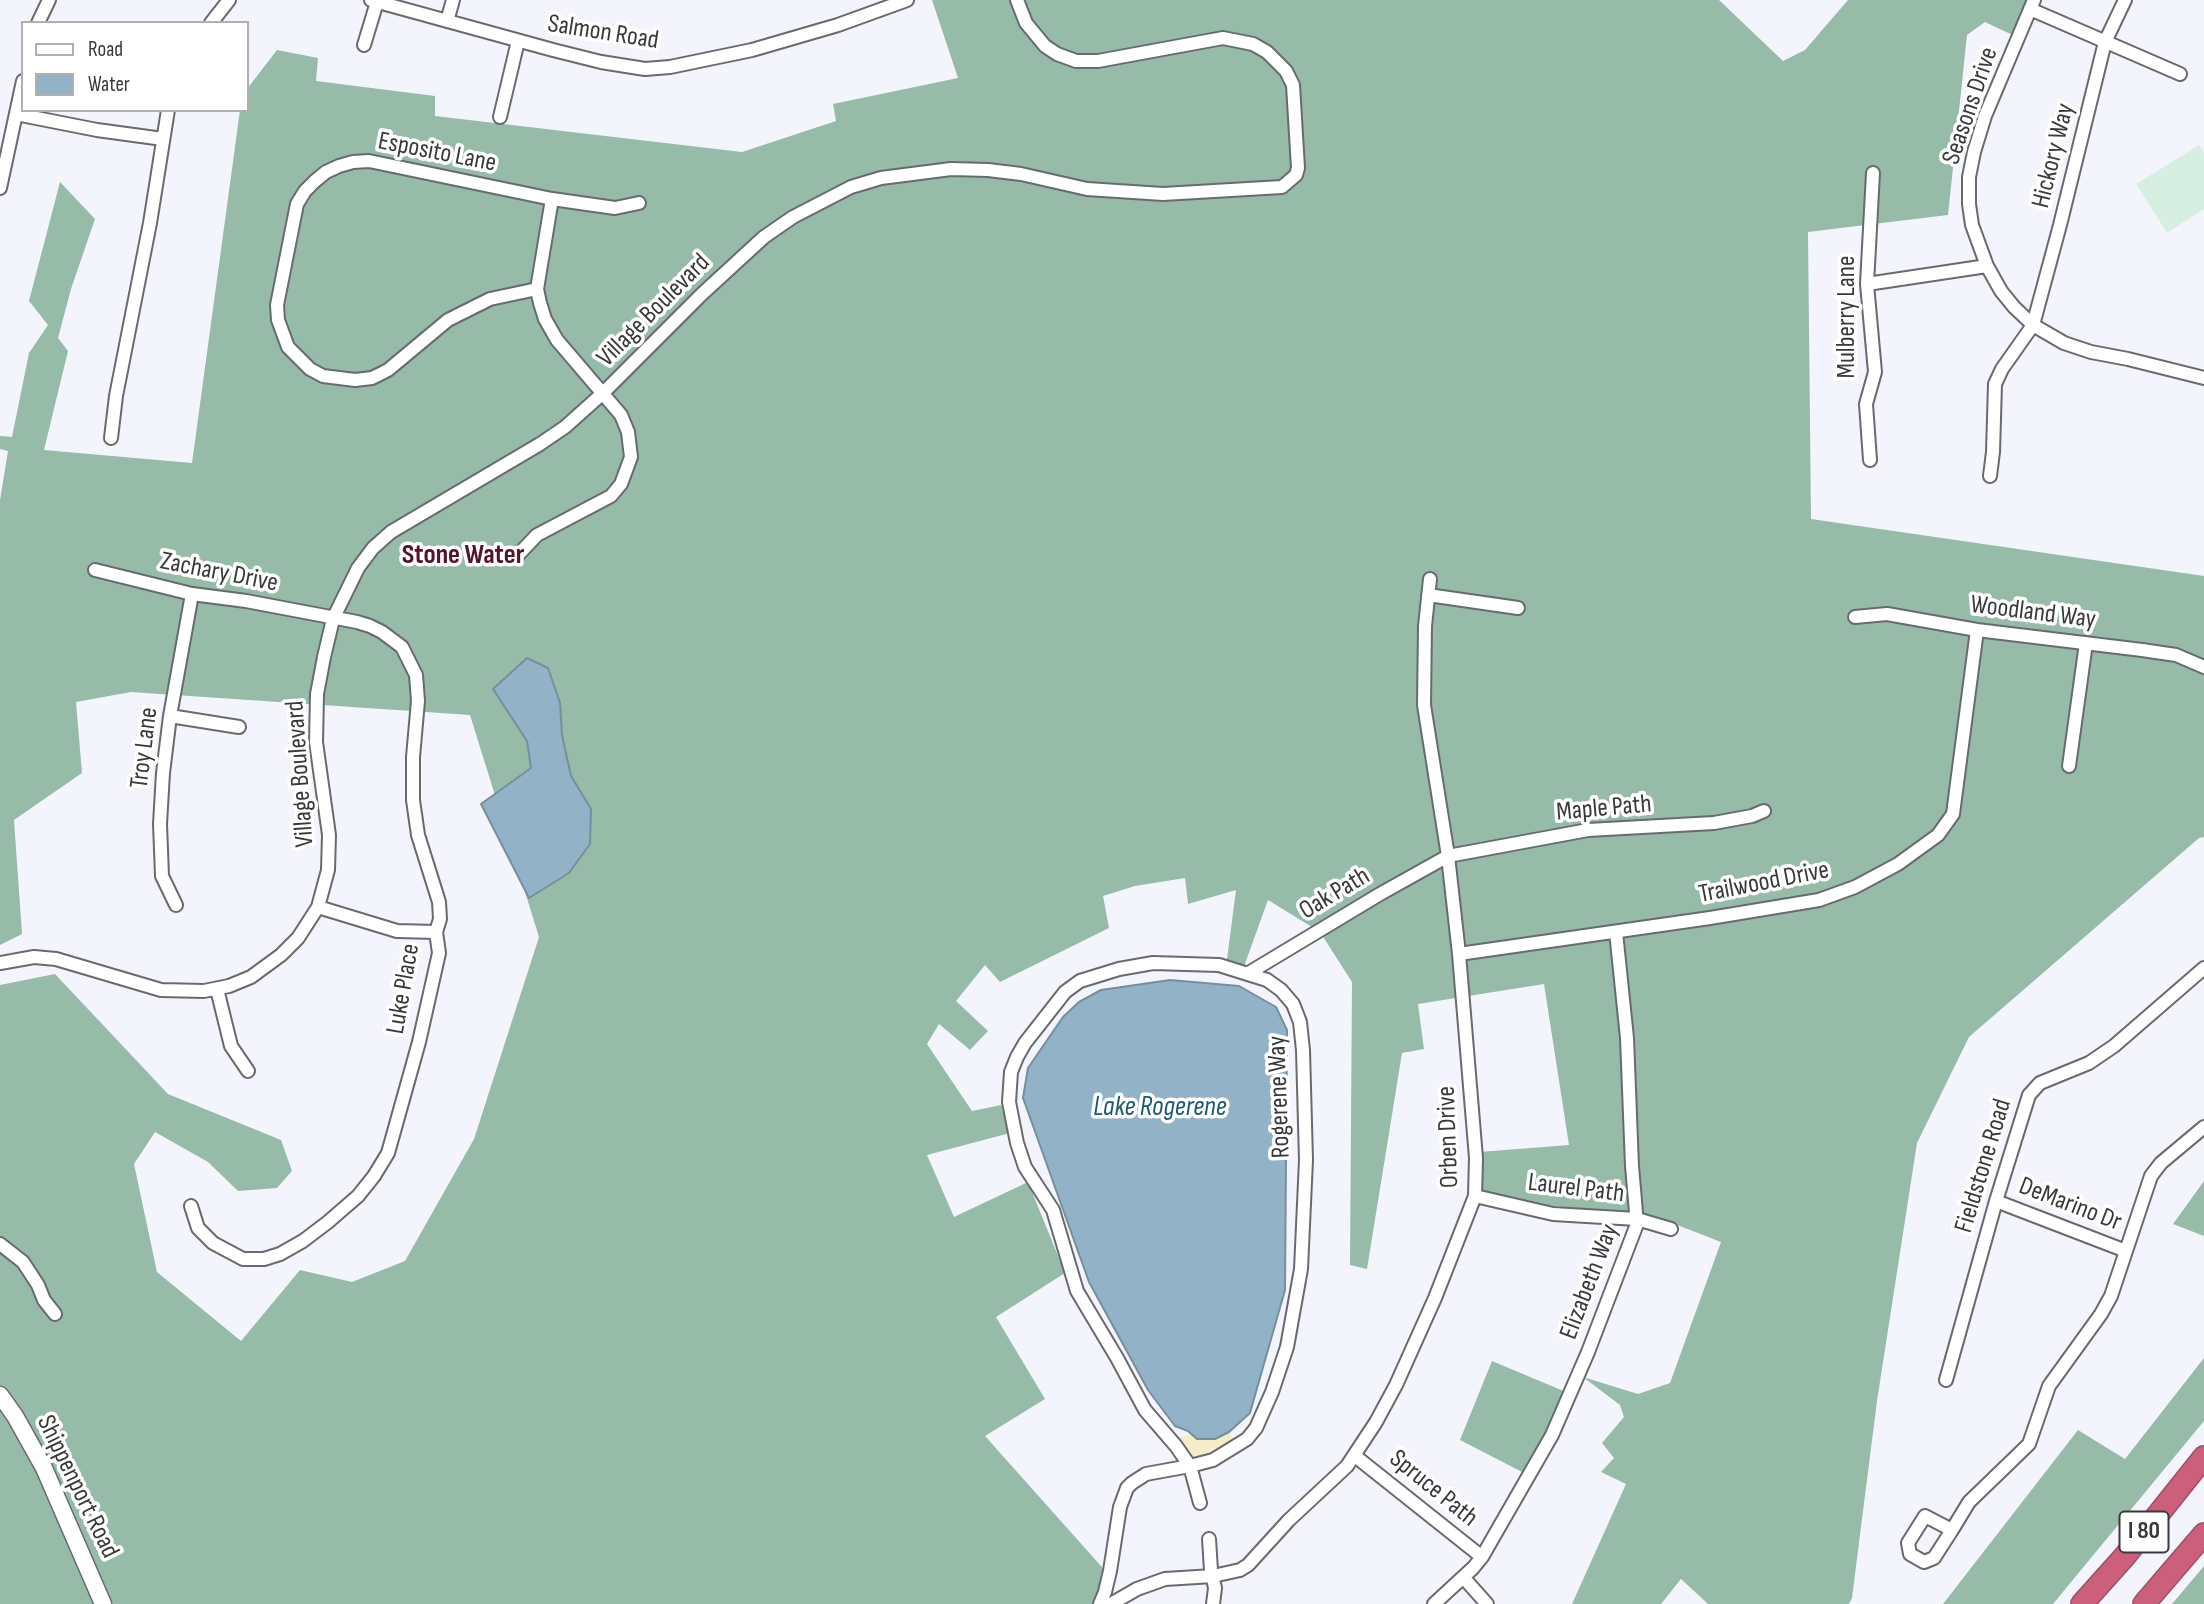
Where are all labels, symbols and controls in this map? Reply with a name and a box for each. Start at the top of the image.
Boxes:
street label: Salmon Road [545,9,661,57]
legend [21,21,248,112]
text: Road [88,37,123,62]
street label: Seasons Drive [1936,43,2006,169]
text: Water [88,72,130,97]
street label: Hickory Way [2026,100,2082,212]
street label: Esposito Lane [375,126,499,180]
street label: Village Boulevard [591,248,717,374]
street label: Mulberry Lane [1831,256,1863,378]
district label: Stone Water [402,539,524,573]
street label: Zachary Drive [157,546,281,600]
street label: Woodland Way [1969,590,2097,636]
street label: Village Boulevard [280,700,322,848]
street label: Troy Lane [125,706,165,790]
street label: Maple Path [1555,789,1653,829]
street label: Trailwood Drive [1696,855,1832,911]
street label: Oak Path [1294,861,1376,927]
street label: Luke Place [381,941,427,1037]
street label: Rogerene Way [1262,1035,1298,1159]
street label: Orben Drive [1432,1085,1466,1189]
water label: Lake Rogerene [1093,1091,1227,1125]
street label: Fieldstone Road [1949,1095,2019,1237]
street label: Laurel Path [1526,1168,1626,1210]
street label: DeMarino Dr [2014,1171,2126,1239]
street label: Elizabeth Way [1554,1220,1626,1344]
street label: Shippenport Road [29,1411,125,1563]
street label: Spruce Path [1382,1444,1484,1534]
road number: I 80 [2120,1512,2168,1552]

